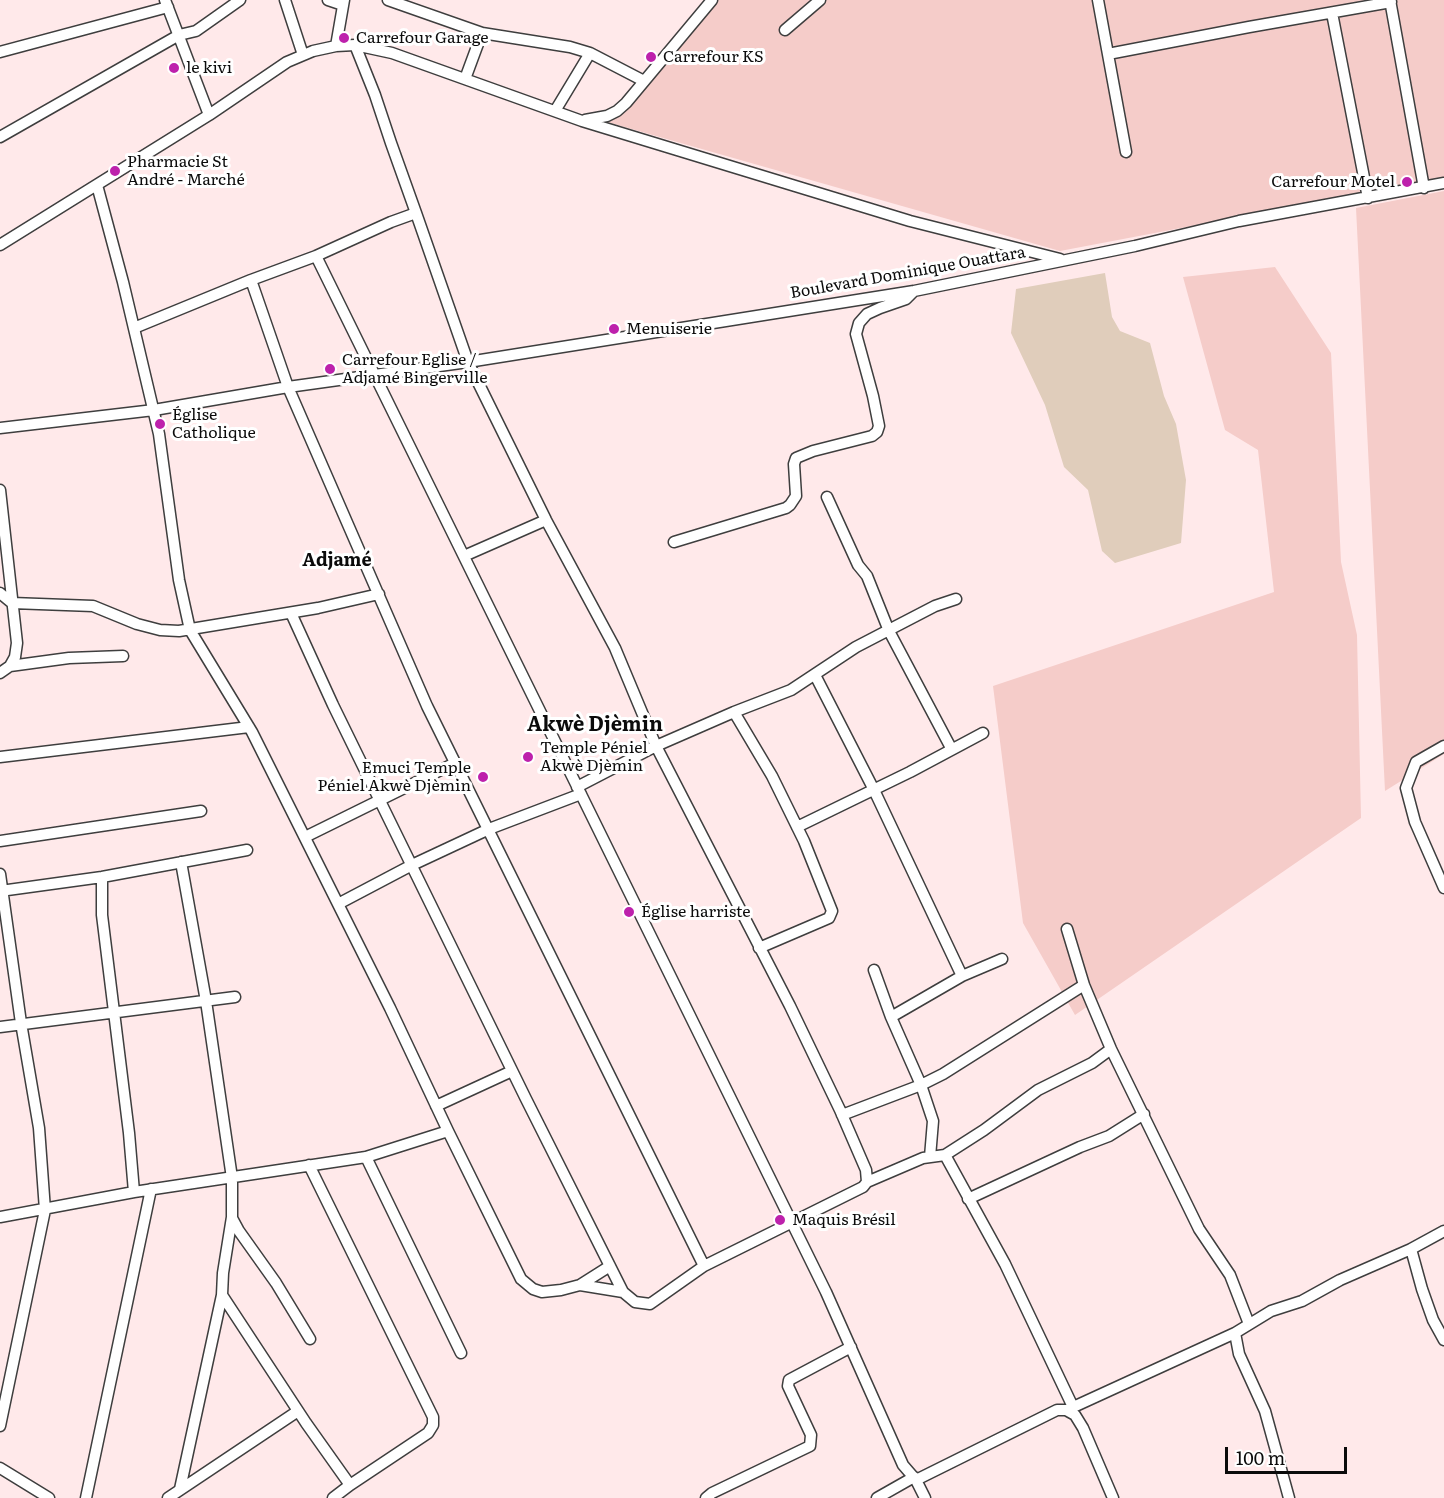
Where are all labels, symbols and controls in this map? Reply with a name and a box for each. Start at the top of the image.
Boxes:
place label: Carrefour Garage [356,28,489,48]
marker: Carrefour Garage [337,31,351,45]
place label: Carrefour KS [663,47,764,67]
marker: Carrefour KS [644,50,658,64]
place label: le kivi [186,58,232,78]
marker: le kivi [167,61,181,75]
place label: Pharmacie St André - Marché [127,152,245,190]
marker: Pharmacie St André - Marché [108,164,122,178]
place label: Carrefour Motel [1271,172,1395,192]
marker: Carrefour Motel [1400,175,1414,189]
street label: Boulevard Dominique Ouattara [789,243,1027,303]
place label: Menuiserie [626,319,712,339]
marker: Menuiserie [607,322,621,336]
place label: Carrefour Eglise / Adjamé Bingerville [342,350,488,388]
marker: Carrefour Eglise / Adjamé Bingerville [323,362,337,376]
place label: Église Catholique [172,405,256,443]
marker: Église Catholique [153,417,167,431]
district label: Adjamé [302,550,372,572]
district label: Akwè Djèmin [527,713,663,737]
place label: Temple Péniel Akwè Djèmin [540,738,648,776]
marker: Temple Péniel Akwè Djèmin [521,750,535,764]
place label: Emuci Temple Péniel Akwè Djèmin [318,758,471,796]
marker: Emuci Temple Péniel Akwè Djèmin [476,770,490,784]
place label: Église harriste [641,902,751,922]
marker: Église harriste [622,905,636,919]
place label: Maquis Brésil [792,1210,896,1230]
marker: Maquis Brésil [773,1213,787,1227]
scale bar [1228,1435,1350,1473]
text: 100 m [1236,1444,1285,1471]

